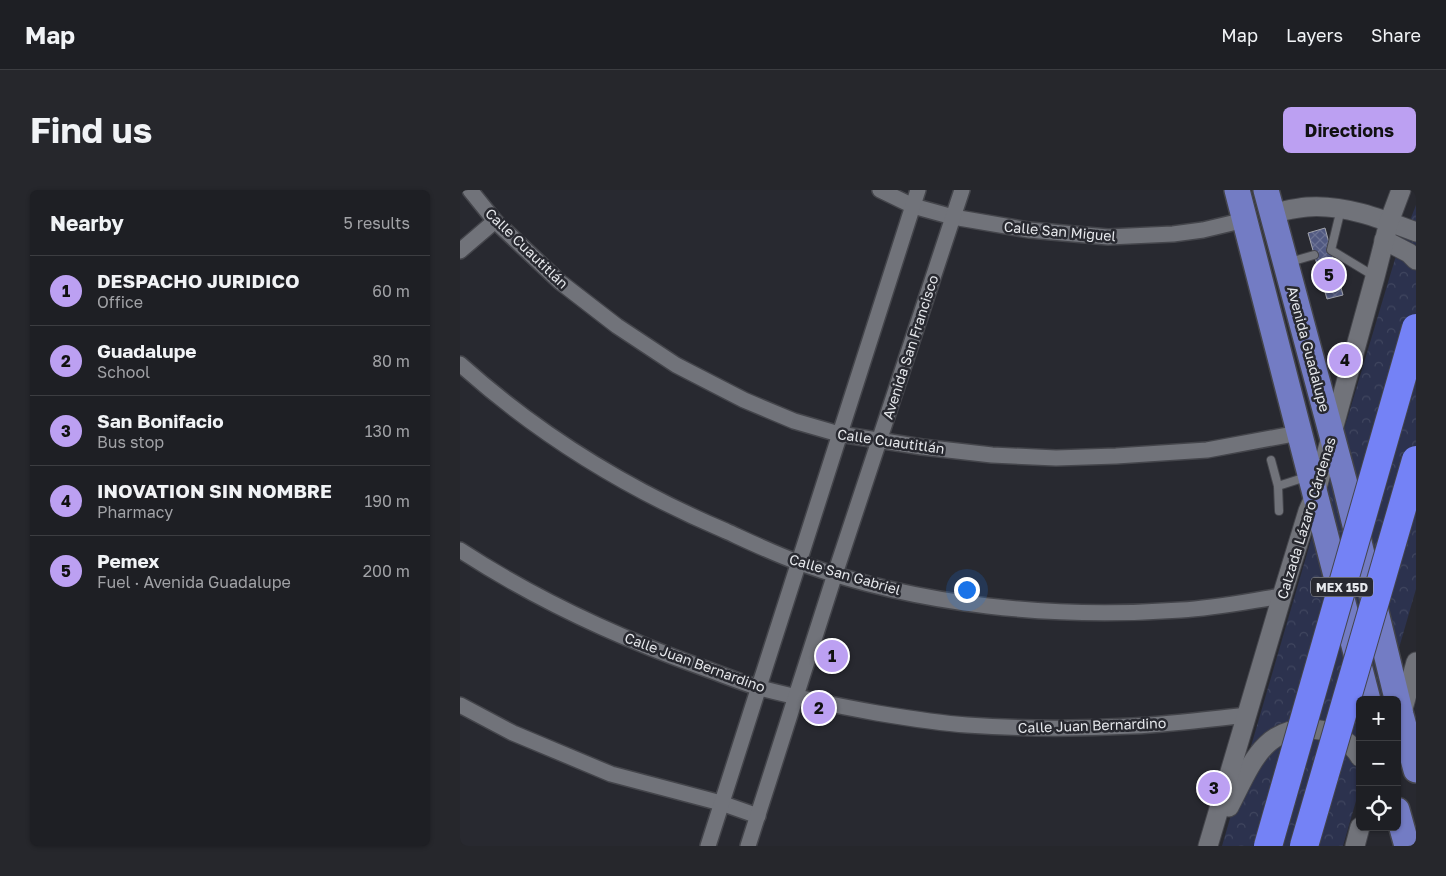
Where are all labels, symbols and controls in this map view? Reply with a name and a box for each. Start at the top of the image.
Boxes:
text: Map [25,20,75,49]
text: Map [1221,24,1258,46]
text: Layers [1286,24,1343,46]
text: Share [1371,24,1421,46]
button: Directions [1283,107,1416,153]
text: Find us [30,109,152,151]
street label: Calle Cuautitlán [482,204,572,292]
text: Nearby [50,210,124,236]
text: 5 results [344,213,410,233]
street label: Calle San Miguel [1003,218,1117,244]
pin: 5 [1313,256,1345,294]
text: DESPACHO JURIDICO [97,269,300,292]
street label: Avenida San Francisco [879,273,941,421]
text: 1 [62,281,70,301]
text: 60 m [372,281,410,301]
street label: Avenida Guadalupe [1284,284,1334,414]
text: Office [97,292,143,312]
text: Guadalupe [97,339,197,362]
pin: 4 [1329,341,1361,379]
text: 2 [61,351,71,371]
text: 80 m [372,351,410,371]
text: School [97,362,150,382]
text: San Bonifacio [97,409,224,432]
text: 3 [61,421,71,441]
text: 130 m [365,421,410,441]
street label: Calle Cuautitlán [836,425,946,457]
text: Bus stop [97,432,164,452]
street label: Calzada Lázaro Cárdenas [1273,435,1339,601]
text: INOVATION SIN NOMBRE [97,479,332,502]
text: 4 [61,491,71,511]
text: 190 m [364,491,410,511]
text: Pharmacy [97,502,173,522]
text: Pemex [97,549,159,572]
street label: Calle San Gabriel [787,550,903,598]
text: 5 [61,561,71,581]
text: 200 m [363,561,410,581]
text: Fuel · Avenida Guadalupe [97,572,291,592]
your location [954,577,980,603]
road number: MEX 15D [1311,578,1373,597]
street label: Calle Juan Bernardino [622,629,768,695]
pin: 1 [816,637,848,675]
pin: 2 [803,689,835,727]
map controls [1356,696,1401,831]
button: + [1356,696,1401,741]
street label: Calle Juan Bernardino [1018,714,1166,736]
button: − [1356,741,1401,786]
pin: 3 [1198,769,1230,807]
button: locate [1356,786,1401,831]

